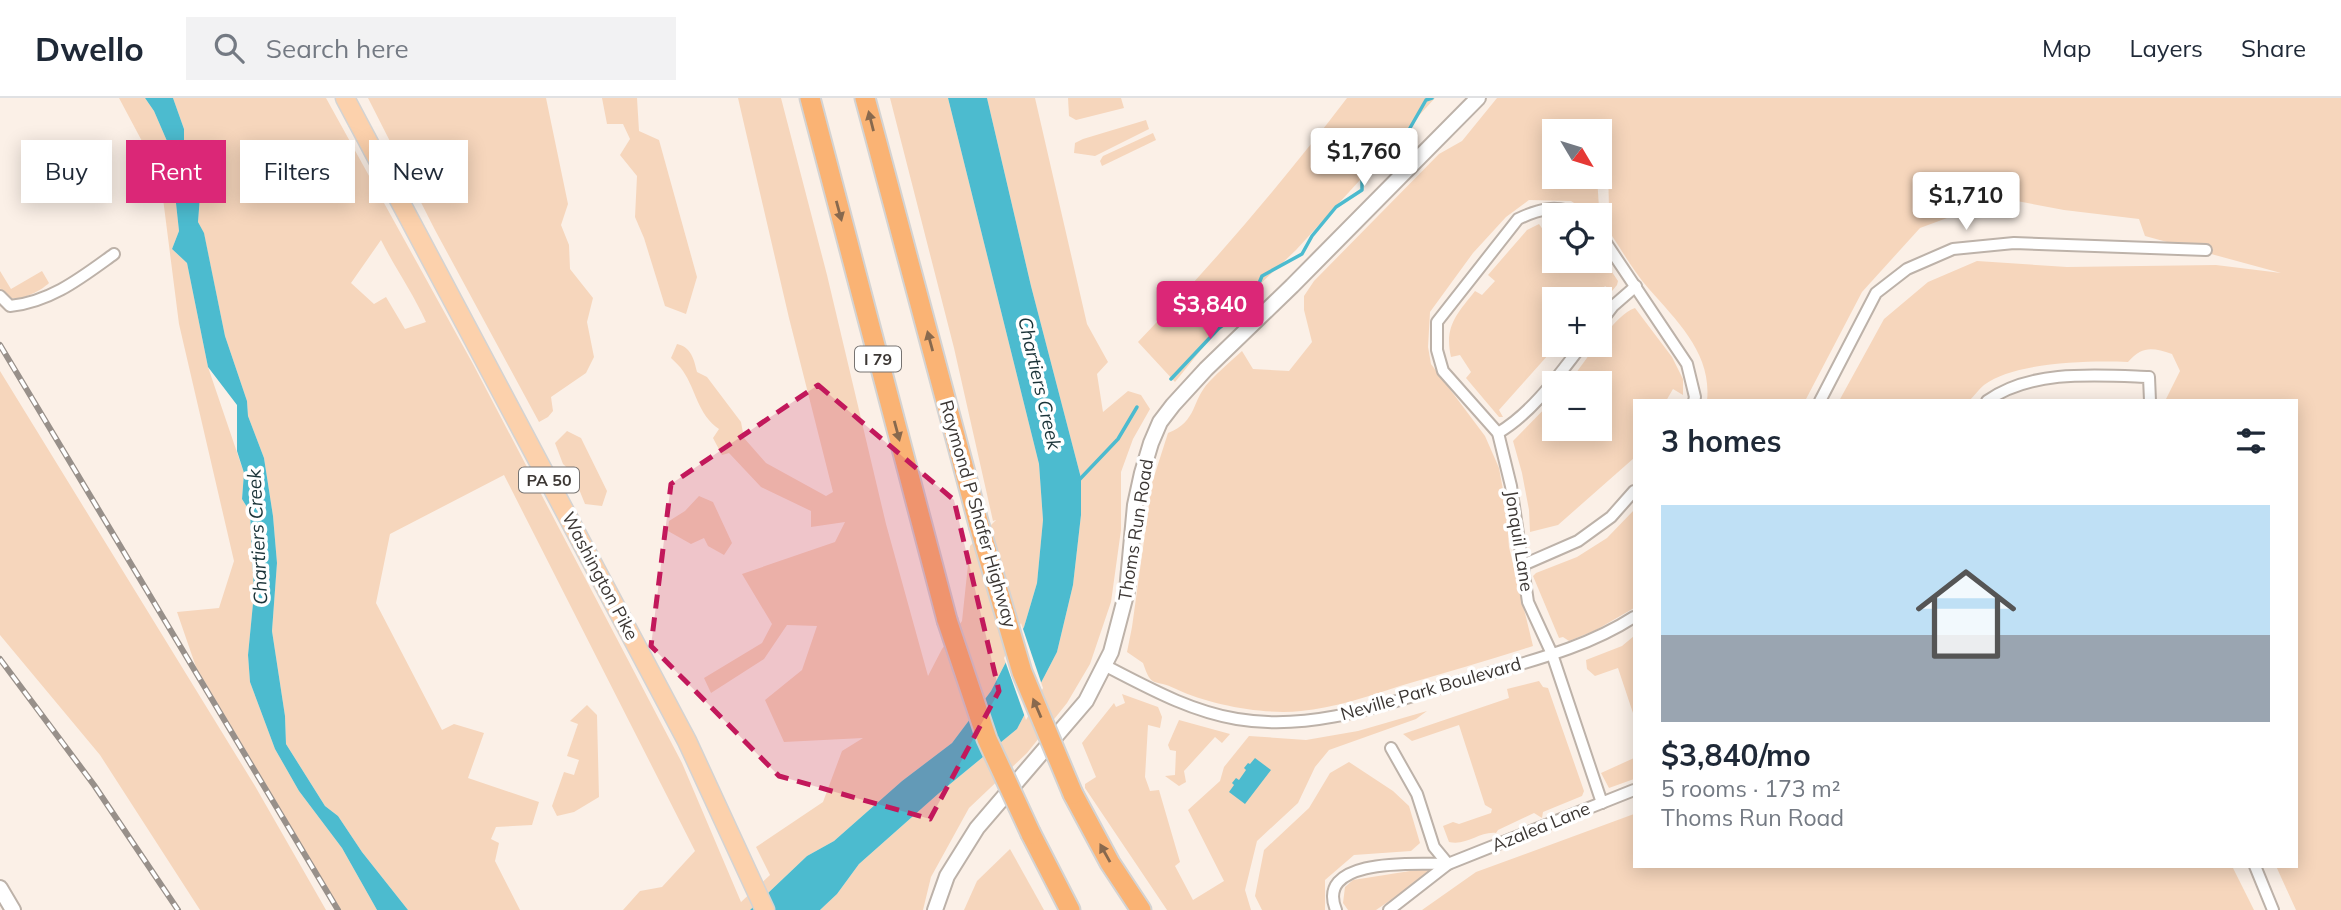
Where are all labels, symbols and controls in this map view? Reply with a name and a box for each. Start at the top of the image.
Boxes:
search box [186,17,676,80]
text: Dwello [35,28,144,69]
icon: search [210,29,248,67]
text: Search here [266,32,409,65]
text: Map [2042,33,2091,63]
text: Layers [2129,33,2203,63]
text: Share [2241,33,2306,63]
one-way arrow [865,110,876,132]
north arrow [1542,119,1612,189]
map controls [1542,119,1612,441]
pin: $1,760 [1307,129,1421,188]
text: $1,760 [1327,136,1401,165]
chip: Buy [21,140,112,203]
chip: Rent [126,140,226,203]
chip: Filters [240,140,355,203]
chip: New [369,140,468,203]
pin: $1,710 [1909,172,2023,232]
text: $1,710 [1929,180,2003,209]
one-way arrow [834,201,845,223]
button: locate [1542,203,1612,273]
pin: $3,840 [1153,282,1267,341]
button: + [1542,287,1612,357]
text: $3,840 [1173,289,1247,318]
water label: Chartiers Creek [1013,314,1067,453]
one-way arrow [924,330,935,352]
road number: I 79 [855,346,901,372]
button: − [1542,371,1612,441]
street label: Raymond P Shafer Highway [935,397,1022,631]
one-way arrow [892,421,903,443]
text: 3 homes [1661,422,1782,460]
icon: filters [2232,422,2270,460]
street label: Thoms Run Road [1113,457,1158,603]
water label: Chartiers Creek [241,467,273,605]
road number: PA 50 [519,468,579,492]
street label: Jonquil Lane [1500,489,1539,593]
street label: Washington Pike [557,508,644,644]
icon: home [1903,551,2029,677]
street label: Neville Park Boulevard [1338,652,1524,725]
one-way arrow [1031,698,1043,718]
text: $3,840/mo [1661,736,1811,774]
text: 5 rooms · 173 m² [1661,774,1841,803]
street label: Azalea Lane [1488,796,1593,857]
text: Thoms Run Road [1661,803,1844,832]
one-way arrow [1099,843,1111,863]

